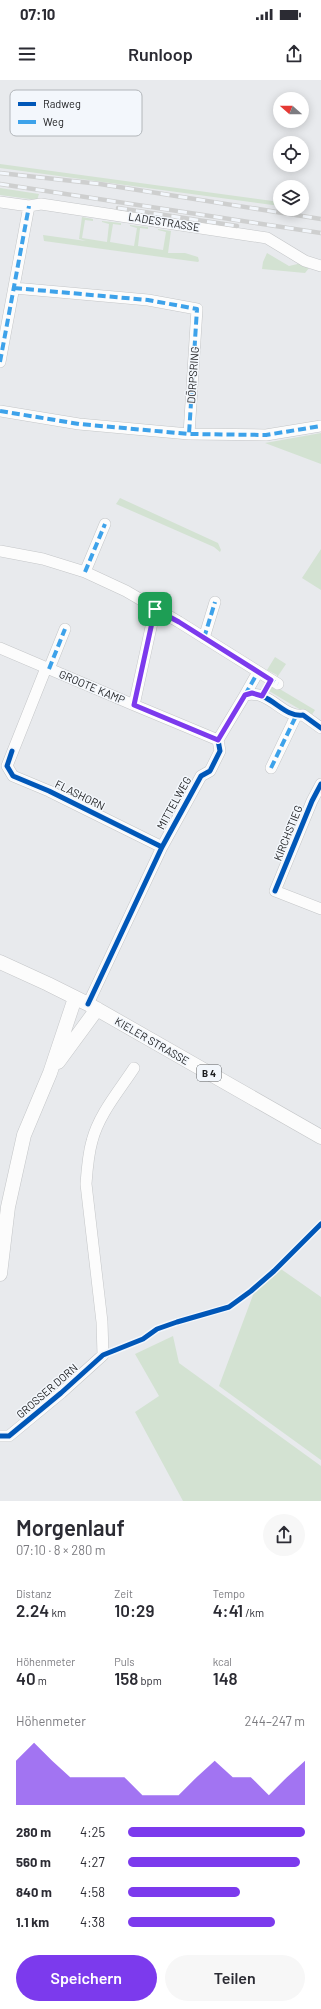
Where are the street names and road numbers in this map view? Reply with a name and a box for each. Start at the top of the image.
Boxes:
street label: LADESTRASSE [127,209,201,234]
street label: DÖRPSRING [183,346,201,404]
street label: GROOTE KAMP [57,667,128,706]
street label: MITTELWEG [154,774,193,832]
street label: FLASHORN [53,777,107,812]
street label: KIRCHSTIEG [270,803,305,863]
street label: KIELER STRASSE [113,1014,192,1067]
road number: B 4 [197,1065,221,1081]
street label: GROSSER DORN [14,1361,80,1421]

